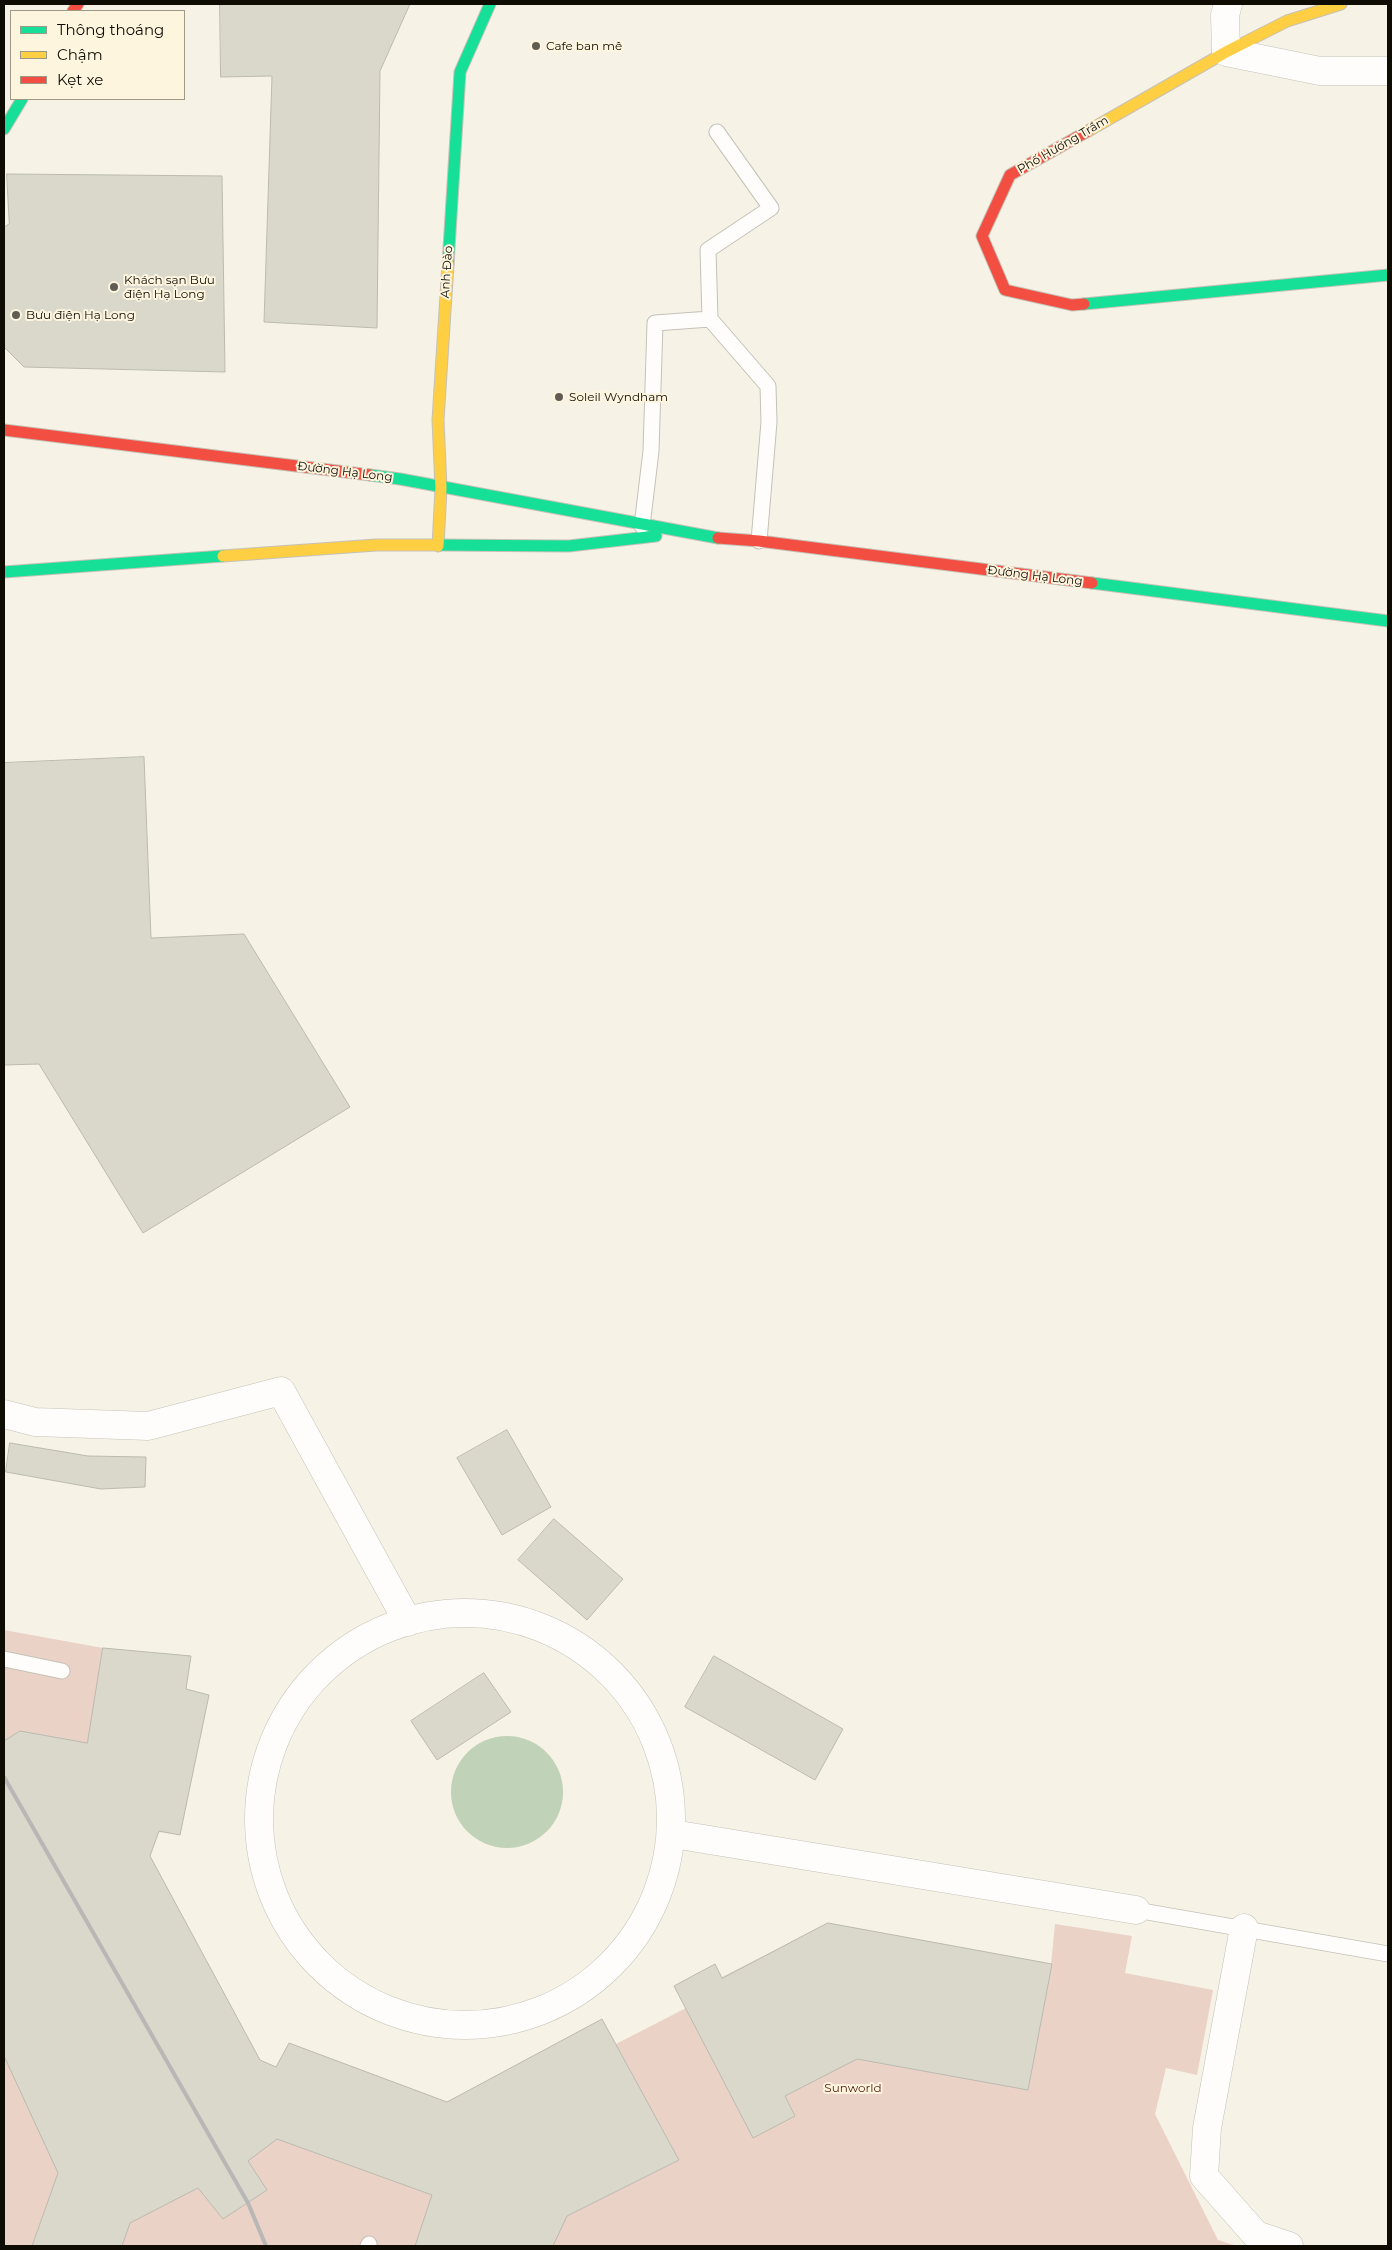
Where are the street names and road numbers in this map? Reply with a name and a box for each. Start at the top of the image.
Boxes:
street label: Phố Hương Trầm [1015,113,1111,177]
street label: Anh Đào [438,245,456,299]
street label: Đường Hạ Long [297,459,393,485]
street label: Đường Hạ Long [987,563,1083,589]

